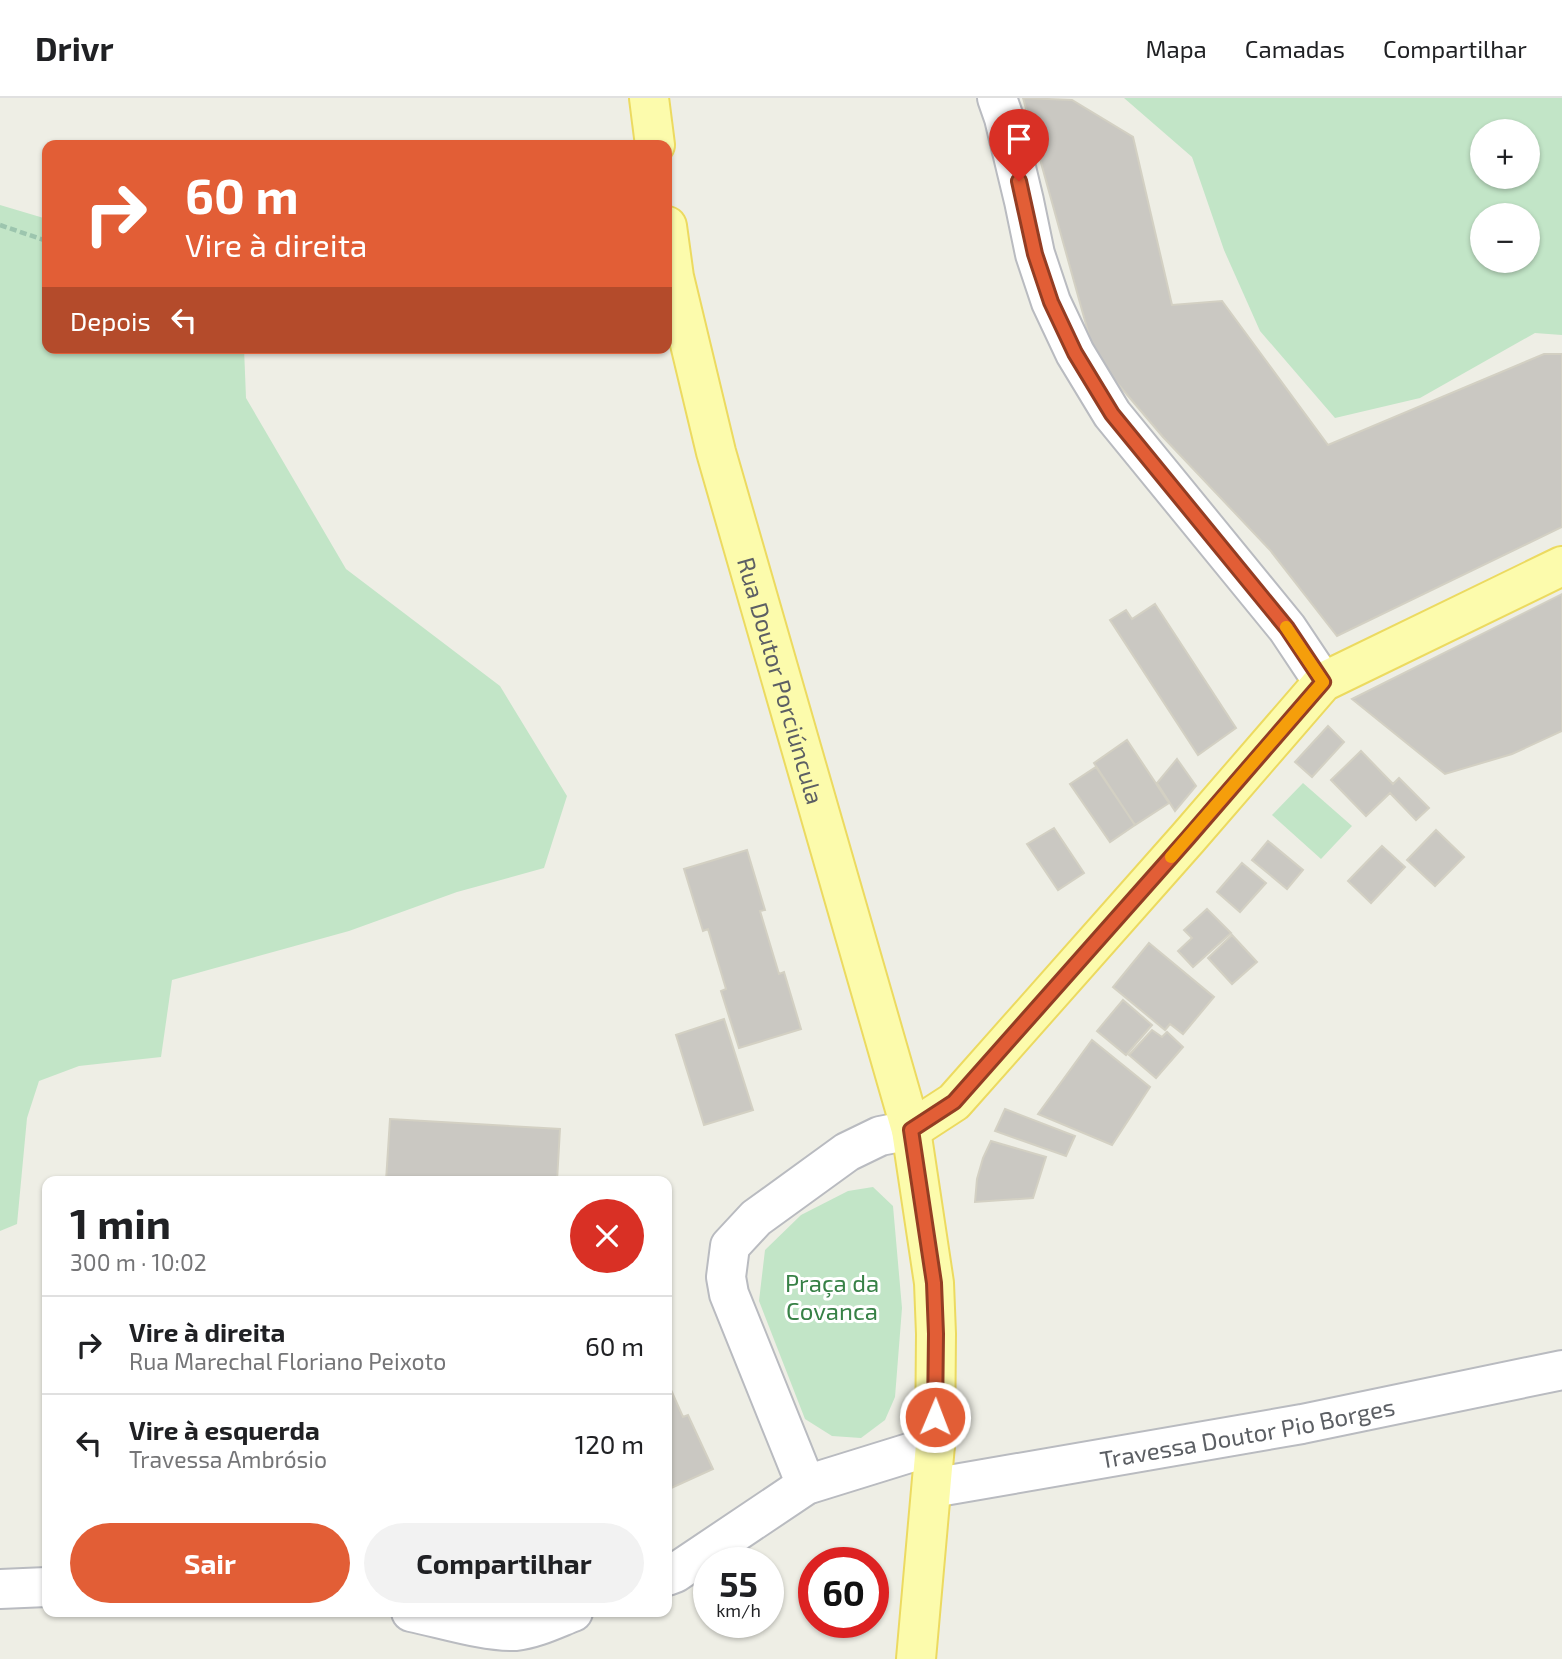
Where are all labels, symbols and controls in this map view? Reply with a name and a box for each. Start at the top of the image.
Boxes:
text: Drivr [35,28,114,68]
text: Mapa [1145,34,1207,63]
text: Camadas [1245,34,1345,63]
text: Compartilhar [1383,34,1527,63]
pin [989,109,1049,181]
map controls [1470,119,1540,273]
button: + [1470,119,1540,189]
icon: arrive [1000,120,1038,158]
text: 60 m [185,165,299,224]
icon: right [70,168,161,259]
button: − [1470,203,1540,273]
text: Vire à direita [185,225,367,263]
icon: left [165,301,203,339]
text: Depois [70,305,151,336]
street label: Rua Doutor Porciúncula [732,553,831,807]
text: 1 min [70,1197,171,1247]
button: close [570,1199,644,1273]
text: 300 m · 10:02 [70,1248,207,1276]
park label: Praça da Covanca [785,1268,879,1325]
text: Vire à direita [129,1316,285,1347]
icon: right [70,1326,108,1364]
text: 60 m [585,1330,644,1361]
text: Rua Marechal Floriano Peixoto [129,1347,446,1375]
position arrow [898,1380,972,1454]
street label: Travessa Doutor Pio Borges [1097,1391,1397,1473]
text: Vire à esquerda [129,1414,320,1445]
icon: left [70,1424,108,1462]
text: 120 m [575,1428,644,1459]
text: Travessa Ambrósio [129,1445,327,1473]
button: Sair [70,1523,350,1603]
button: Compartilhar [364,1523,644,1603]
speed limit sign: 60 [798,1547,889,1638]
text: 55 [719,1562,758,1604]
text: km/h [716,1599,761,1621]

